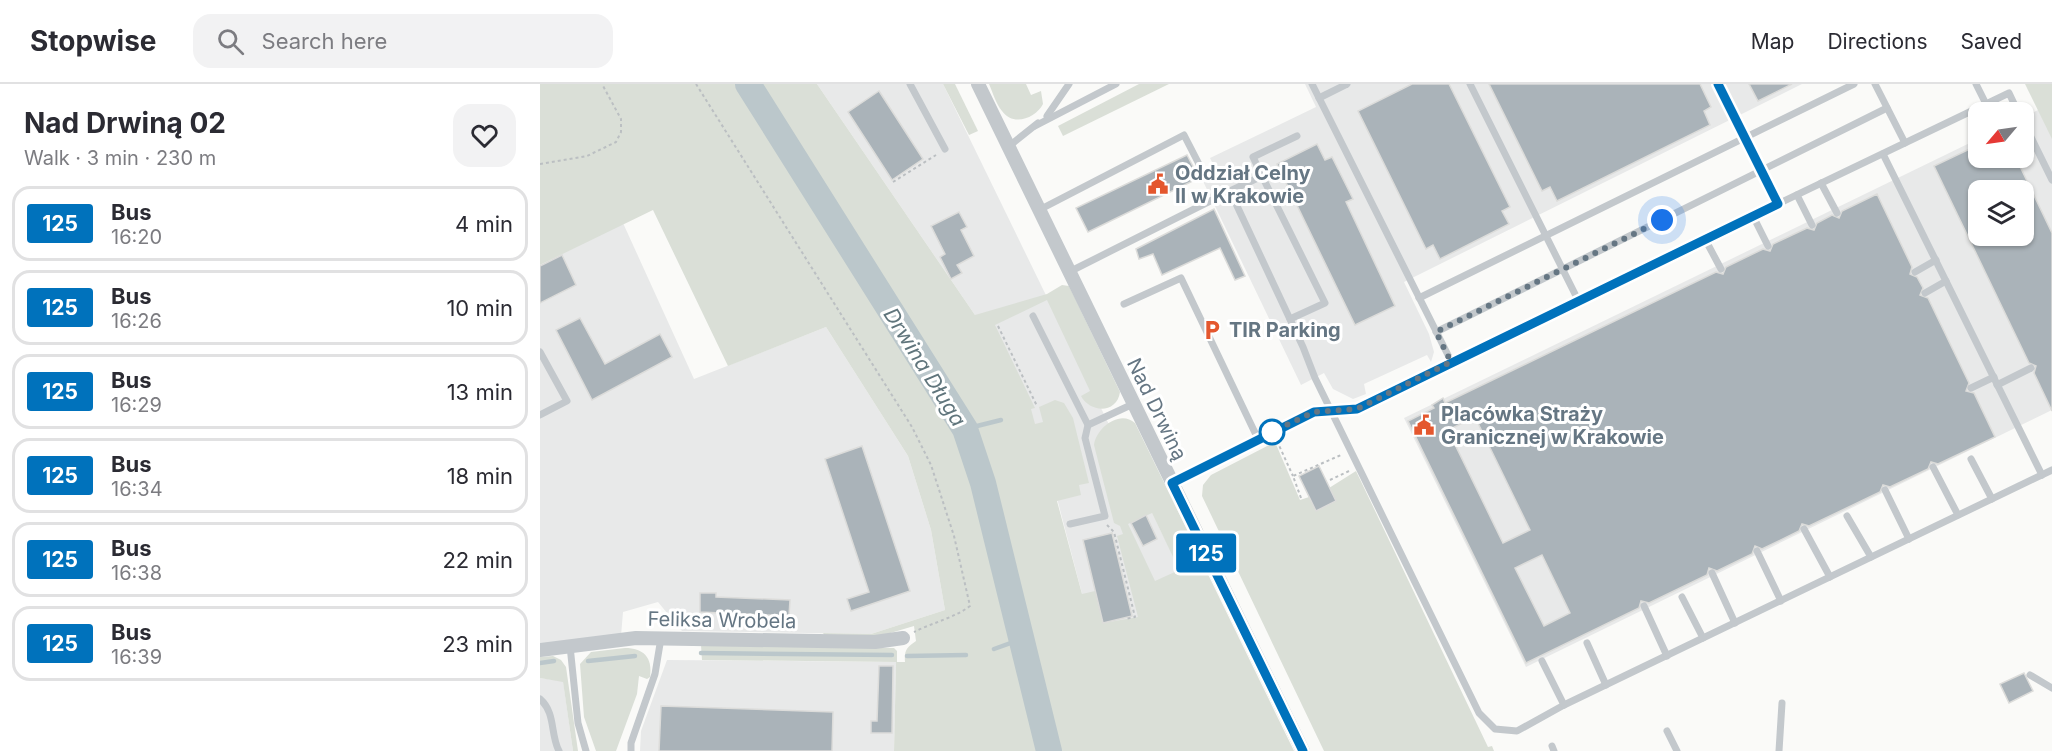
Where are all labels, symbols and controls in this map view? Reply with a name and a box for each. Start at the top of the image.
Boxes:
search box [193,14,613,68]
text: Stopwise [30,24,157,58]
icon: search [214,25,247,58]
text: Search here [262,28,387,54]
text: Map [1751,29,1794,54]
text: Directions [1827,29,1928,54]
text: Saved [1961,29,2022,54]
north arrow [1968,102,2034,168]
map controls [1968,102,2034,246]
button: heart [453,104,516,167]
text: Nad Drwiną 02 [24,106,226,140]
text: Walk · 3 min · 230 m [24,146,216,170]
place label: Oddział Celny II w Krakowie [1175,161,1311,208]
public building icon: Oddział Celny II w Krakowie [1146,172,1170,196]
button: layers [1968,180,2034,246]
text: Bus [111,199,152,225]
your location [1647,205,1677,235]
text: 125 [42,211,78,236]
text: 4 min [455,211,513,237]
text: 16:20 [111,225,162,249]
text: Bus [111,283,152,309]
text: 125 [42,295,78,320]
text: 10 min [446,295,513,321]
water label: Drwina Długa [879,303,971,431]
text: 16:26 [111,309,162,333]
parking icon: TIR Parking [1200,318,1224,342]
place label: TIR Parking [1229,318,1341,342]
street label: Nad Drwiną [1122,354,1192,464]
text: Bus [111,367,152,393]
text: 125 [42,379,78,404]
text: 13 min [447,379,513,405]
text: 16:29 [111,393,162,417]
place label: Placówka Straży Granicznej w Krakowie [1441,402,1664,449]
public building icon: Placówka Straży Granicznej w Krakowie [1412,413,1436,437]
unlabelled marker [1259,419,1285,445]
text: Bus [111,451,152,477]
text: 125 [42,463,78,488]
text: 18 min [447,463,513,489]
text: 16:34 [111,477,163,501]
line badge: 125 [1172,534,1240,572]
text: Bus [111,535,152,561]
text: 125 [1188,541,1224,566]
text: 125 [42,547,78,572]
text: 22 min [442,547,513,573]
text: 16:38 [111,561,162,585]
street label: Feliksa Wrobela [647,607,797,633]
text: Bus [111,619,152,645]
text: 125 [42,631,78,656]
text: 23 min [442,631,513,657]
text: 16:39 [111,645,162,669]

